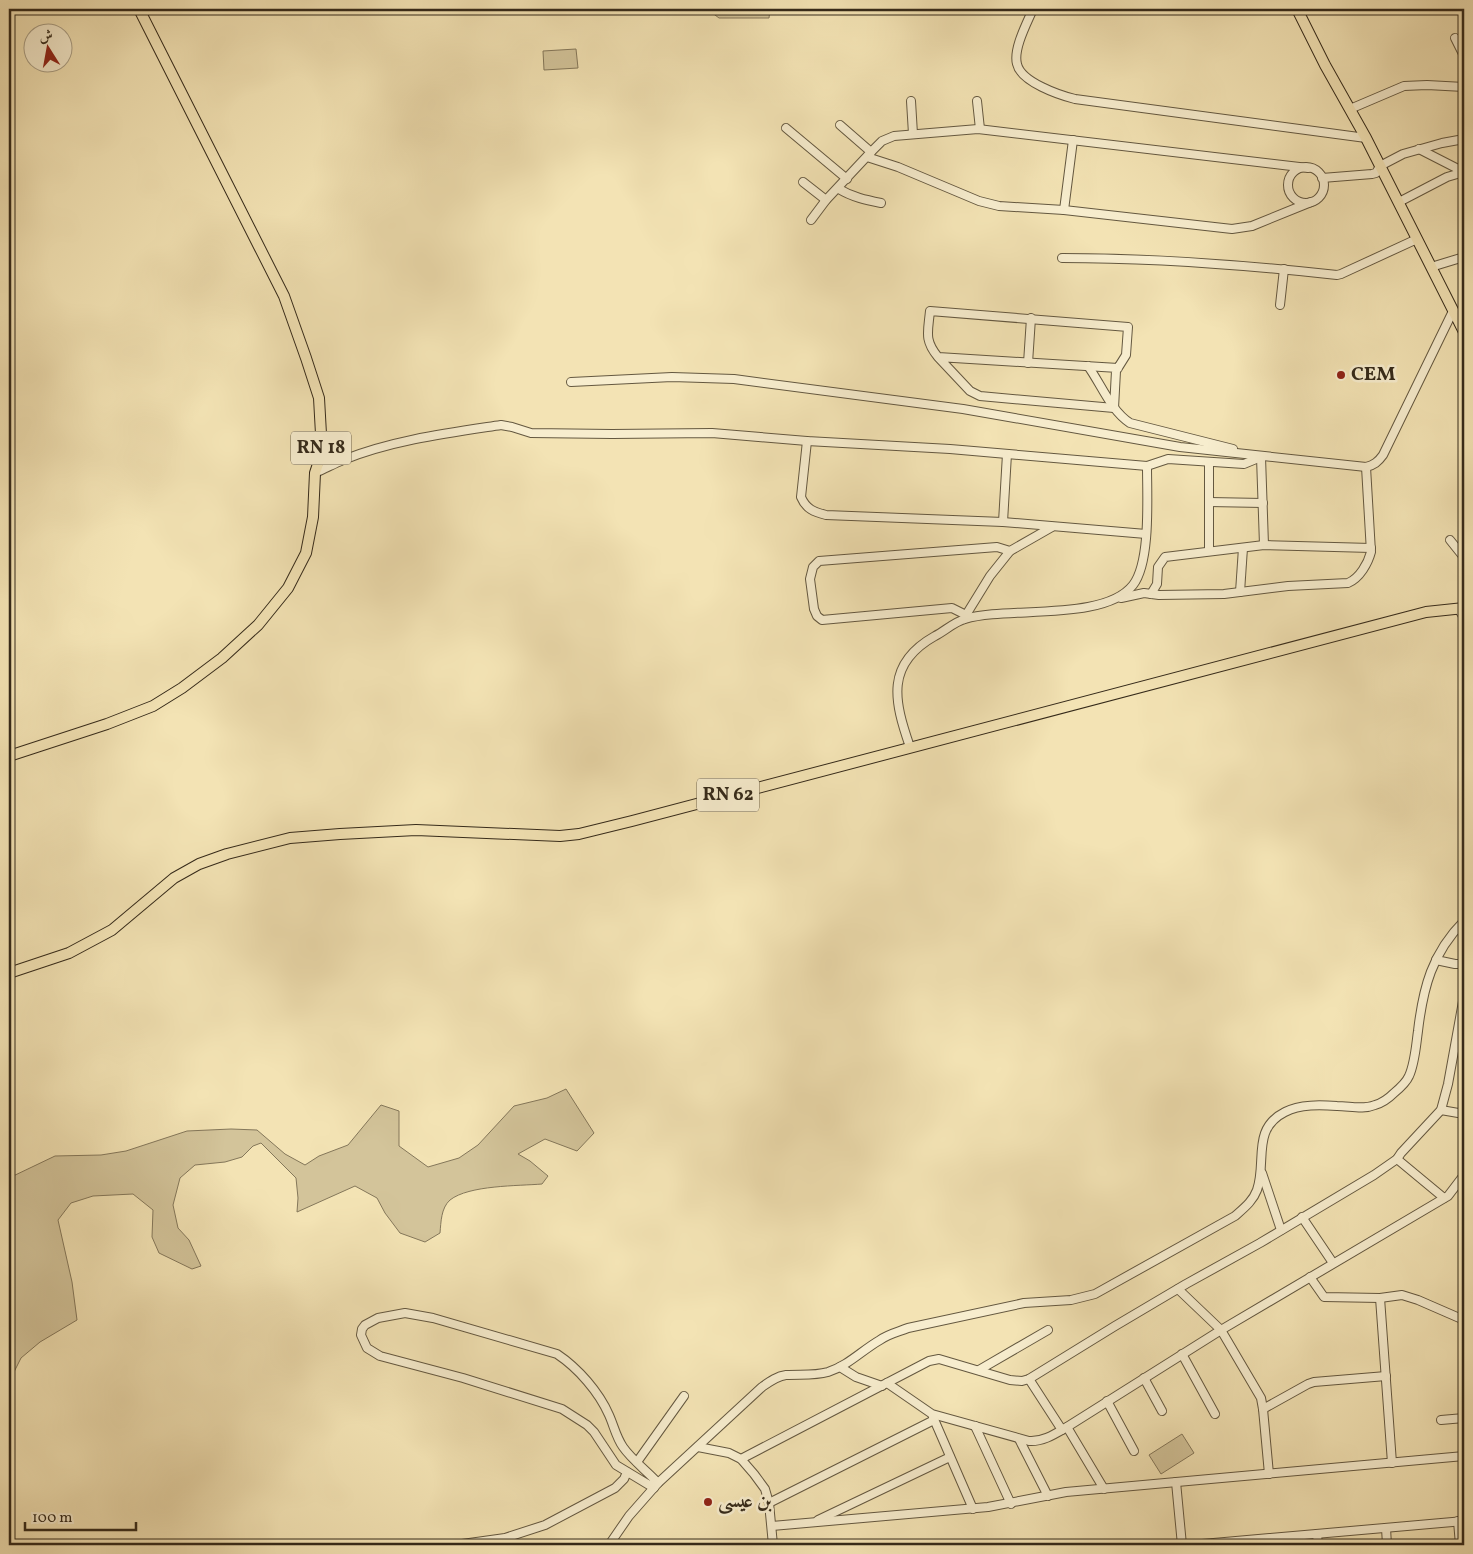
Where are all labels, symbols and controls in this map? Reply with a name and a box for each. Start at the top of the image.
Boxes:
north arrow [22,22,72,72]
text: ش [37,26,55,47]
place label: CEM [1351,361,1396,389]
marker: CEM [1335,369,1347,381]
road number: RN 18 [291,432,351,464]
road number: RN 62 [697,778,759,812]
place label: بن عيسى [718,1488,772,1516]
marker: بن عيسى [702,1496,714,1508]
scale bar [25,1499,136,1531]
text: 100 m [32,1508,72,1529]

